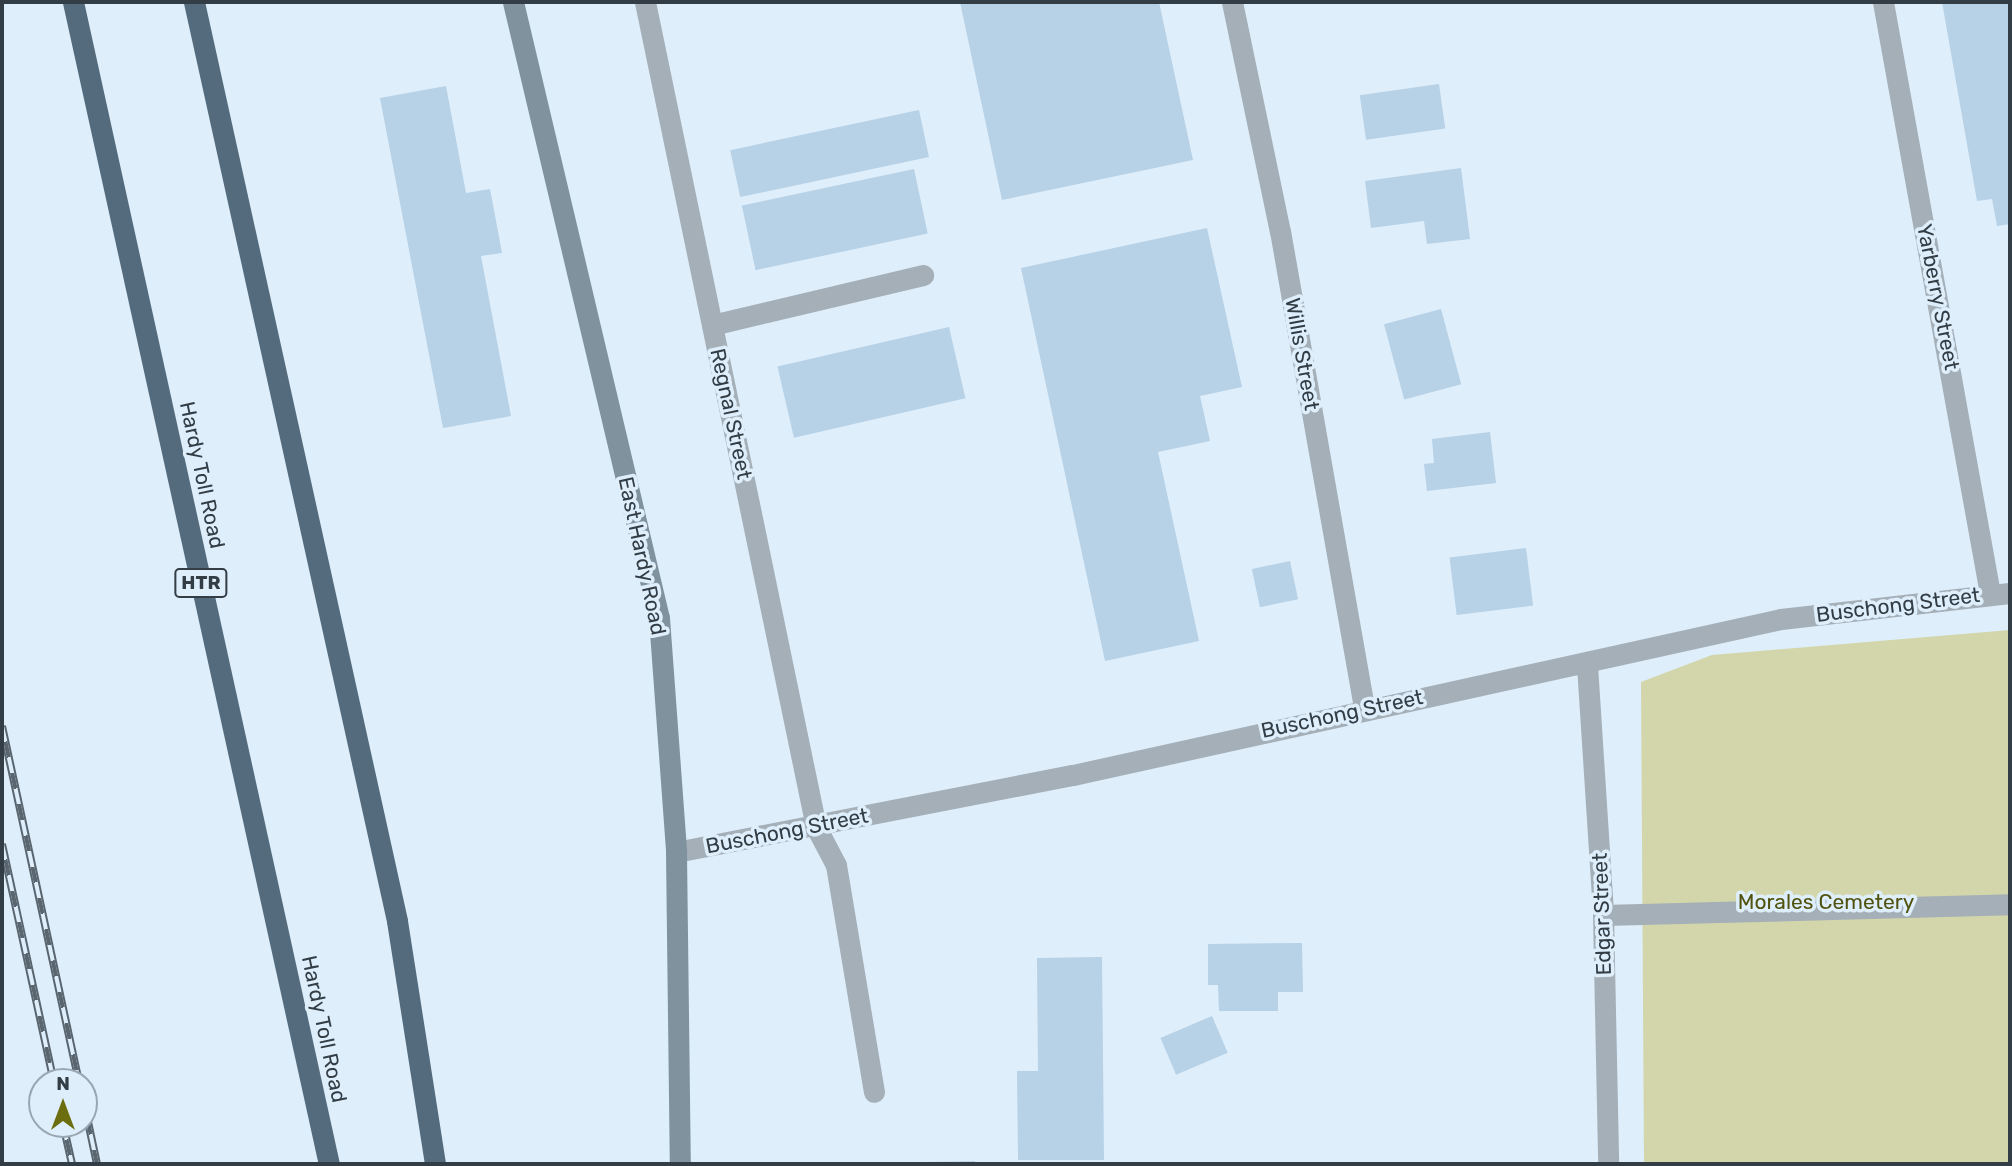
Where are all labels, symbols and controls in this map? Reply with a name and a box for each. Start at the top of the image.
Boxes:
street label: Yarberry Street [1911,222,1965,372]
street label: Willis Street [1280,296,1324,412]
street label: Regnal Street [705,346,757,482]
street label: Hardy Toll Road [174,399,230,551]
street label: East Hardy Road [613,474,671,638]
road number: HTR [173,568,229,598]
street label: Buschong Street [1815,582,1981,628]
street label: Buschong Street [1259,685,1425,743]
street label: Buschong Street [704,803,870,859]
street label: Edgar Street [1587,852,1617,976]
park label: Morales Cemetery [1738,889,1914,915]
street label: Hardy Toll Road [296,953,352,1105]
north arrow [28,1068,98,1138]
text: N [56,1072,70,1095]

